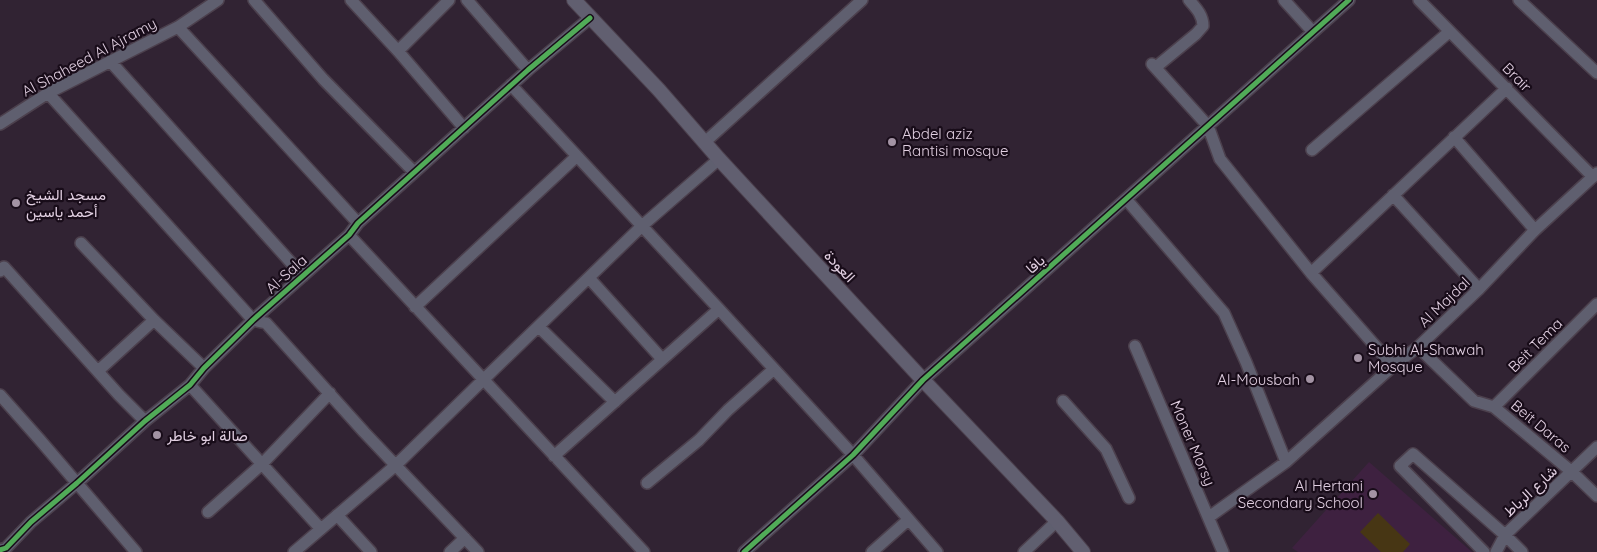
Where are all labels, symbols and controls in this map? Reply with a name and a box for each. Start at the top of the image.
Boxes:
street label: Al Shaheed Al Ajramy [18,13,160,101]
street label: Brair [1498,58,1536,96]
place label: Abdel aziz Rantisi mosque [902,124,1008,160]
marker: Abdel aziz Rantisi mosque [886,136,898,148]
place label: مسجد الشيخ أحمد ياسين [26,185,106,222]
marker: مسجد الشيخ أحمد ياسين [10,197,22,209]
street label: العودة [820,246,860,286]
street label: يافا [1021,250,1049,278]
street label: Al-Sala [261,251,311,297]
street label: Al Majdal [1414,273,1474,331]
street label: Beit Tema [1504,314,1566,376]
place label: Subhi Al-Shawah Mosque [1368,340,1484,376]
marker: Subhi Al-Shawah Mosque [1352,352,1364,364]
place label: Al-Mousbah [1217,370,1300,389]
marker: Al-Mousbah [1304,373,1316,385]
street label: Beit Daras [1507,396,1575,456]
street label: Moner Morsy [1166,397,1220,489]
place label: صالة ابو خاطر [166,426,248,445]
marker: صالة ابو خاطر [151,429,163,441]
street label: شارع الرباط [1499,461,1562,522]
place label: Al Hertani Secondary School [1238,476,1363,512]
marker: Al Hertani Secondary School [1367,488,1379,500]

